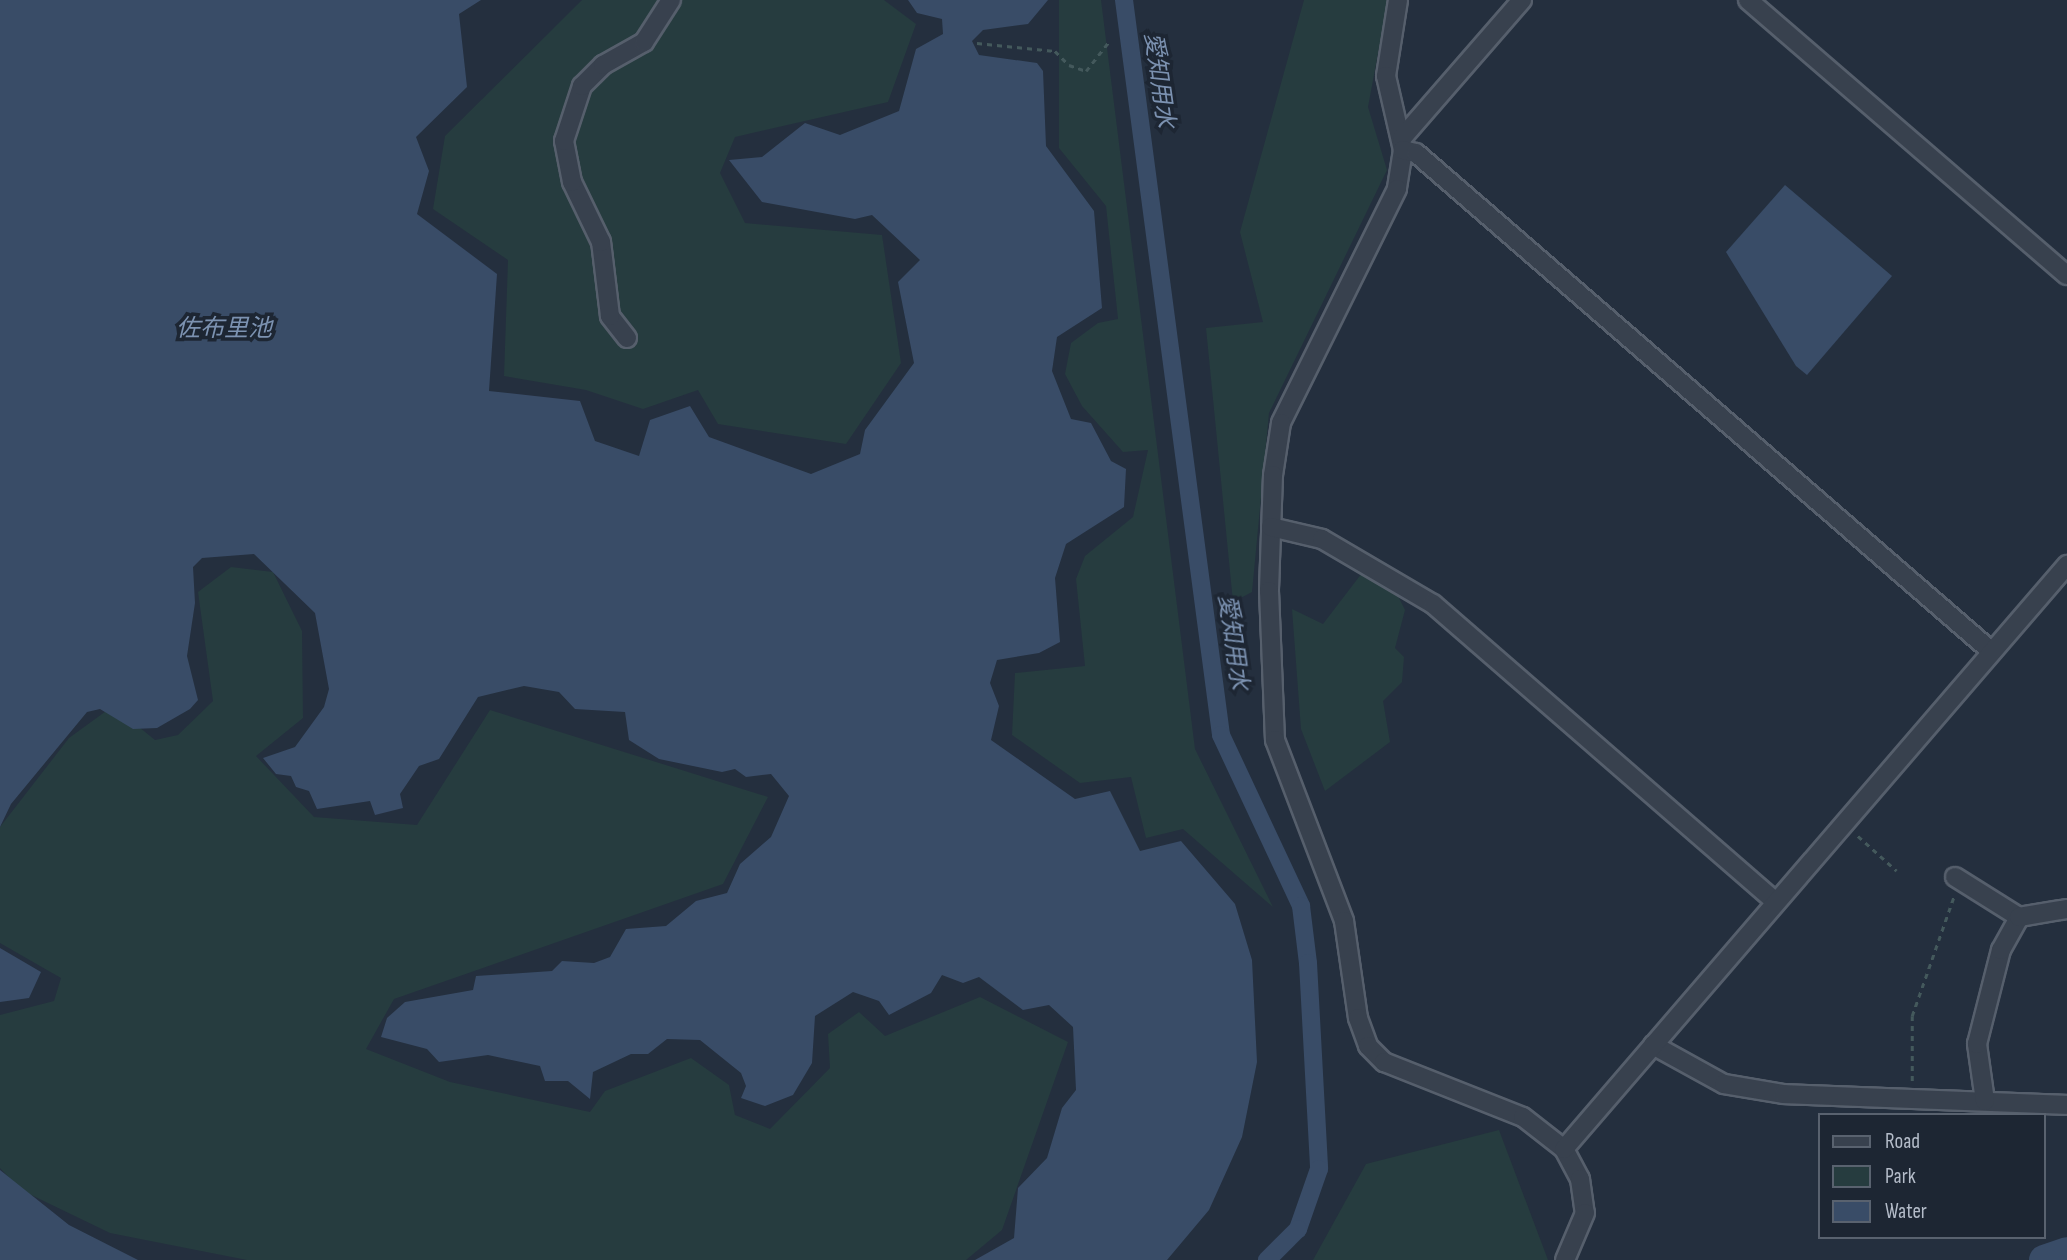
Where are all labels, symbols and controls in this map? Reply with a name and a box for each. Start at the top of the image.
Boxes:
water label: 愛知用水 [1138,30,1180,130]
water label: 佐布里池 [176,315,272,343]
water label: 愛知用水 [1212,592,1254,692]
legend [1818,1113,2046,1239]
text: Road [1885,1129,1920,1154]
text: Park [1885,1164,1916,1189]
text: Water [1885,1199,1927,1224]

